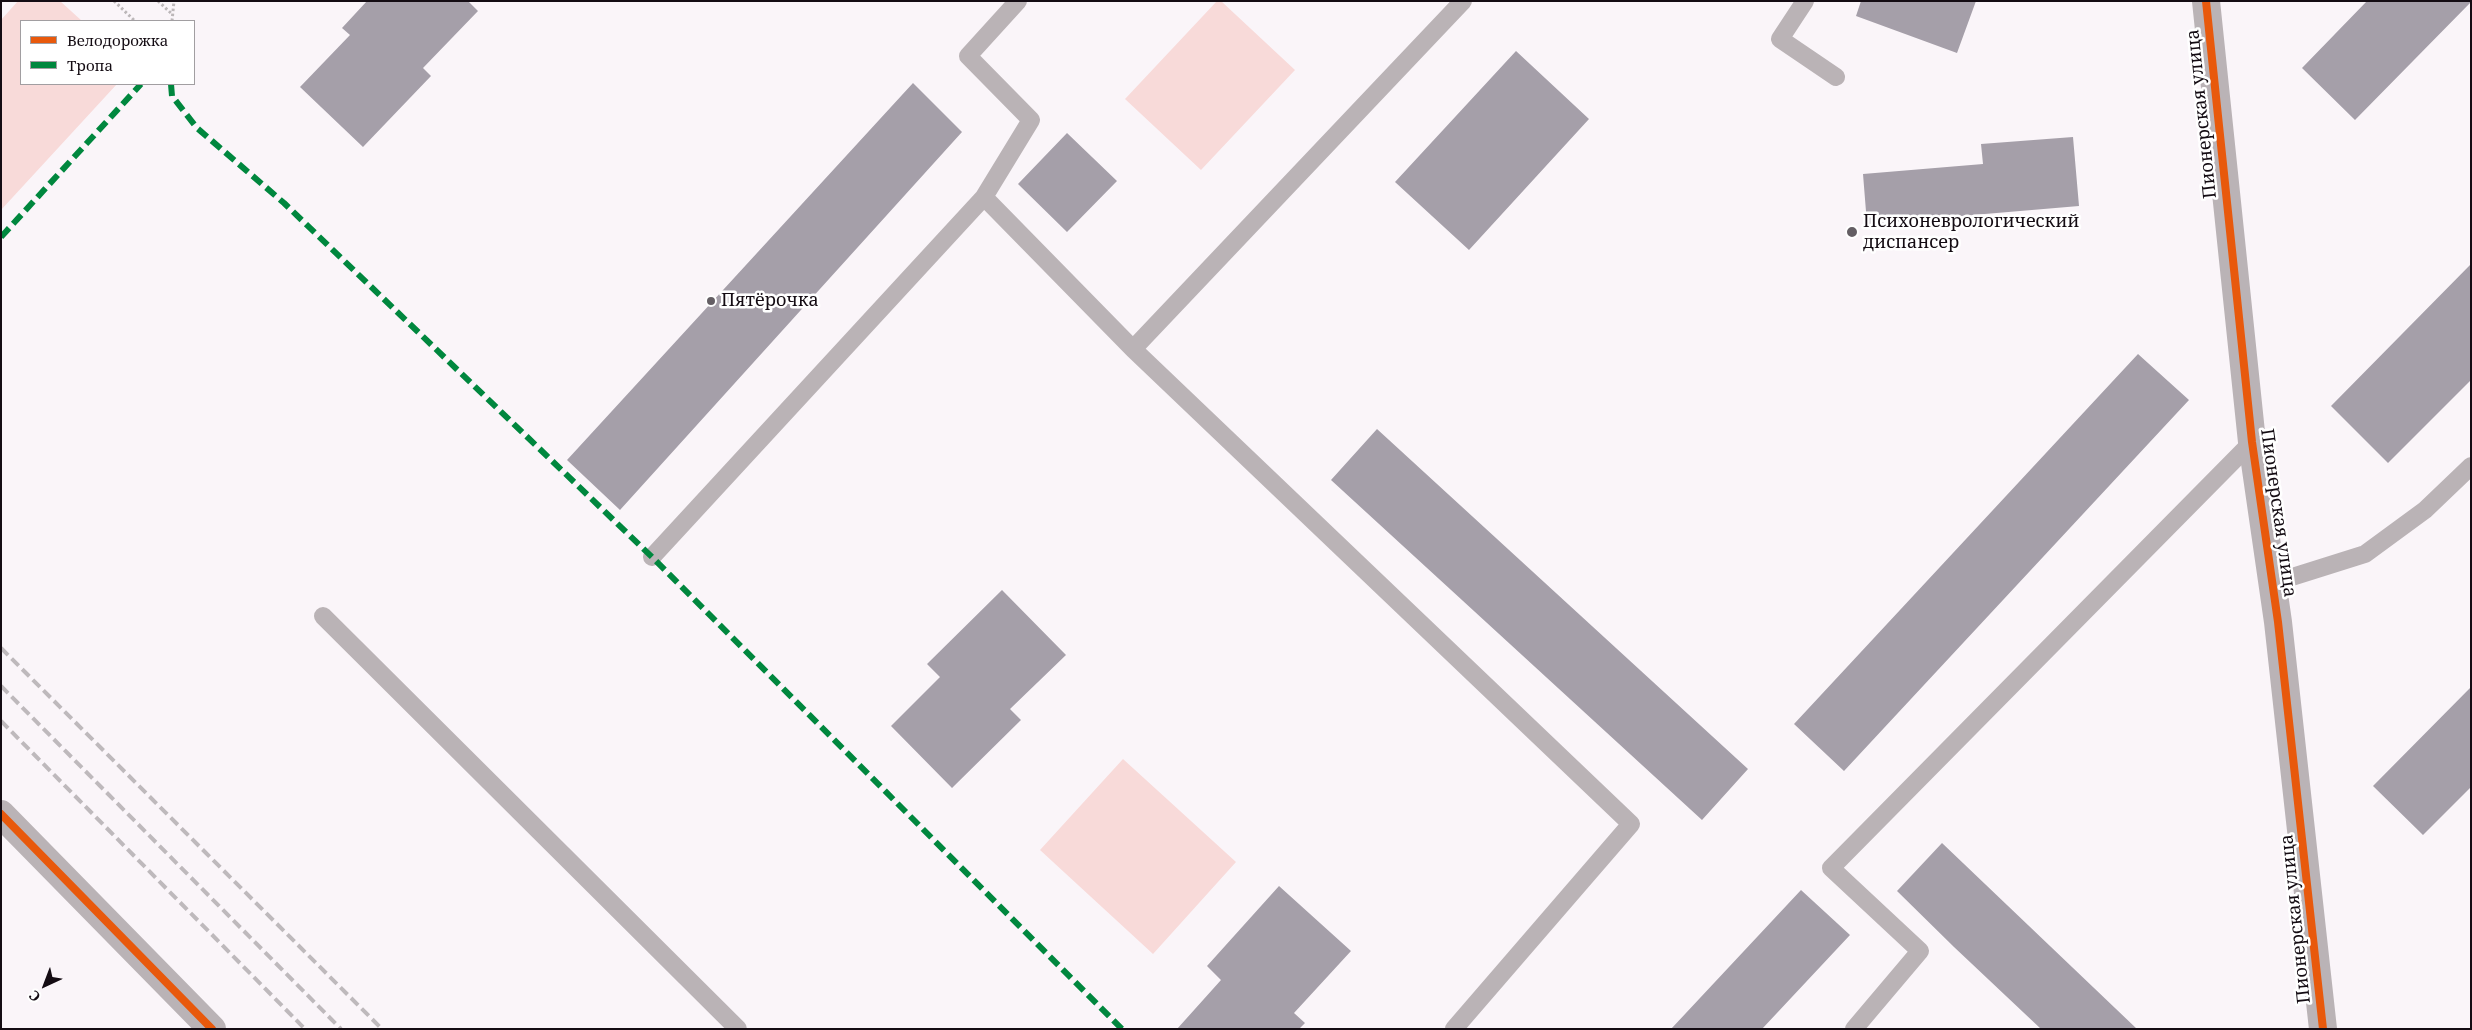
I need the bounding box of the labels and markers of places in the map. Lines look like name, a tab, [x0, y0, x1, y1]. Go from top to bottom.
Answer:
place label: Психоневрологический диспансер	[1863, 211, 2079, 253]
marker: Психоневрологический диспансер	[1845, 225, 1859, 239]
place label: Пятёрочка	[721, 290, 819, 312]
marker: Пятёрочка	[705, 295, 717, 307]

